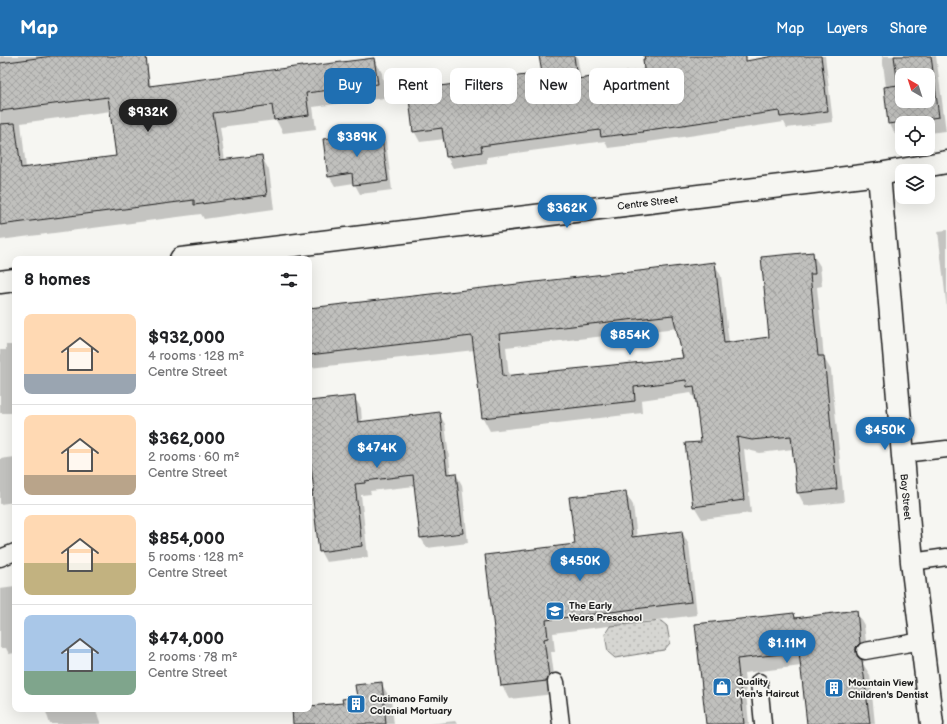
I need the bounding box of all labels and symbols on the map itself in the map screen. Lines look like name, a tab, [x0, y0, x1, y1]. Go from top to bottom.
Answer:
north arrow	[895, 68, 935, 108]
pin: $932K	[120, 99, 176, 133]
pin: $389K	[329, 124, 385, 158]
street label: Centre Street	[617, 194, 679, 213]
pin: $362K	[539, 195, 595, 229]
pin: $854K	[602, 322, 658, 356]
pin: $450K	[857, 417, 913, 451]
pin: $474K	[349, 435, 405, 469]
street label: Bay Street	[898, 473, 913, 521]
pin: $450K	[552, 548, 608, 582]
school or university icon: The Early Years Preschool	[544, 600, 566, 622]
place label: The Early Years Preschool	[569, 600, 642, 624]
pin: $1.11M	[754, 630, 820, 664]
shop icon: Quality Men's Haircut	[711, 676, 733, 698]
place label: Quality Men's Haircut	[736, 676, 800, 700]
building icon: Mountain View Children's Dentist	[823, 677, 845, 699]
place label: Mountain View Children's Dentist	[848, 677, 929, 701]
building icon: Cusimano Family Colonial Mortuary	[345, 693, 367, 715]
place label: Cusimano Family Colonial Mortuary	[370, 693, 452, 717]

